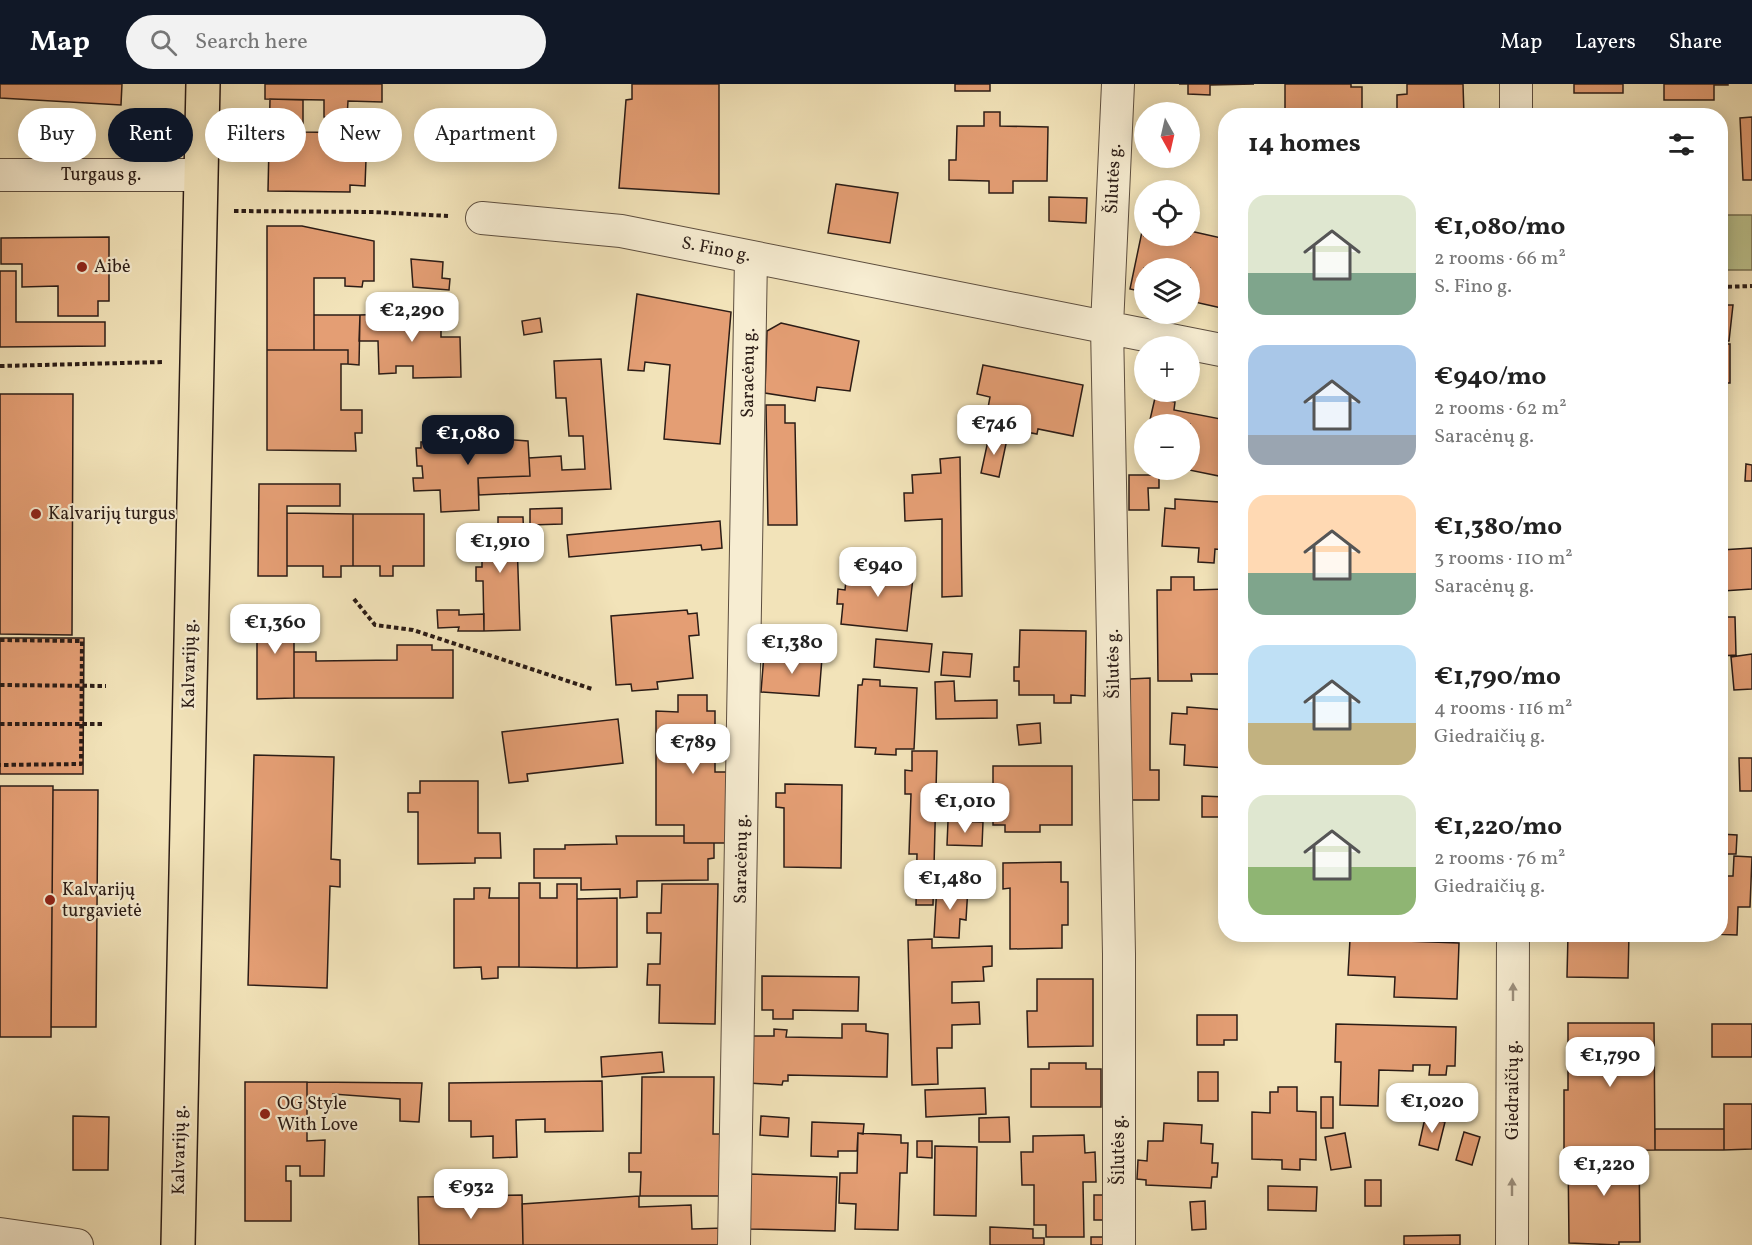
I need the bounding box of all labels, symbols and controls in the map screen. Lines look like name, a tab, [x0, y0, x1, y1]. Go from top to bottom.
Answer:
search box	[126, 15, 546, 69]
text: Map	[30, 23, 90, 62]
icon: search	[147, 26, 180, 59]
text: Search here	[195, 27, 308, 58]
text: Map	[1500, 28, 1542, 57]
text: Layers	[1575, 28, 1636, 57]
text: Share	[1669, 28, 1722, 57]
north arrow	[1134, 102, 1200, 168]
map controls	[1134, 102, 1200, 480]
chip: Buy	[18, 108, 96, 162]
chip: Rent	[108, 108, 193, 162]
chip: Filters	[205, 108, 306, 162]
chip: New	[318, 108, 402, 162]
chip: Apartment	[414, 108, 557, 162]
text: 14 homes	[1248, 126, 1361, 162]
icon: filters	[1665, 128, 1698, 161]
street label: Šilutės g.	[1100, 143, 1128, 215]
street label: Turgaus g.	[61, 163, 141, 188]
button: locate	[1134, 180, 1200, 246]
text: €1,080/mo	[1434, 209, 1565, 245]
icon: home	[1296, 219, 1368, 291]
street label: S. Fino g.	[679, 231, 753, 269]
text: 2 rooms · 66 m²	[1434, 245, 1566, 273]
place label: Aibė	[94, 255, 130, 280]
button: layers	[1134, 258, 1200, 324]
marker: Aibė	[75, 260, 89, 274]
text: S. Fino g.	[1434, 273, 1512, 301]
pin: €2,290	[363, 292, 461, 343]
text: €2,290	[380, 297, 444, 325]
street label: Saracėnų g.	[736, 328, 762, 418]
button: +	[1134, 336, 1200, 402]
text: €940/mo	[1434, 359, 1546, 395]
icon: home	[1296, 369, 1368, 441]
text: 2 rooms · 62 m²	[1434, 395, 1567, 423]
pin: €746	[958, 405, 1030, 456]
text: €746	[971, 410, 1017, 438]
button: −	[1134, 414, 1200, 480]
pin: €1,080	[419, 415, 517, 466]
text: €1,080	[436, 420, 500, 448]
text: Saracėnų g.	[1434, 423, 1534, 451]
place label: Kalvarijų turgus	[48, 502, 176, 527]
marker: Kalvarijų turgus	[29, 507, 43, 521]
text: €1,380/mo	[1434, 509, 1562, 545]
icon: home	[1296, 519, 1368, 591]
pin: €1,910	[451, 523, 549, 574]
text: €1,910	[470, 528, 530, 556]
text: 3 rooms · 110 m²	[1434, 545, 1573, 573]
pin: €940	[842, 547, 914, 598]
text: €940	[853, 552, 903, 580]
text: Saracėnų g.	[1434, 573, 1534, 601]
pin: €1,360	[226, 604, 324, 655]
text: €1,360	[244, 609, 306, 637]
street label: Kalvarijų g.	[177, 619, 203, 709]
pin: €1,380	[743, 624, 841, 675]
text: €1,380	[761, 629, 823, 657]
street label: Šilutės g.	[1101, 629, 1127, 699]
text: €1,790/mo	[1434, 659, 1561, 695]
icon: home	[1296, 669, 1368, 741]
text: 4 rooms · 116 m²	[1434, 695, 1573, 723]
text: Giedraičių g.	[1434, 723, 1545, 751]
pin: €789	[657, 724, 729, 775]
text: €789	[670, 729, 716, 757]
pin: €1,010	[916, 783, 1014, 834]
text: €1,010	[934, 788, 996, 816]
text: €1,220/mo	[1434, 809, 1562, 845]
street label: Saracėnų g.	[729, 814, 755, 904]
icon: home	[1296, 819, 1368, 891]
text: 2 rooms · 76 m²	[1434, 845, 1566, 873]
pin: €1,480	[901, 860, 999, 911]
text: €1,480	[918, 865, 982, 893]
text: Giedraičių g.	[1434, 873, 1545, 901]
place label: Kalvarijų turgavietė	[62, 878, 142, 924]
marker: Kalvarijų turgavietė	[43, 893, 57, 907]
one-way arrow	[1508, 982, 1518, 1001]
pin: €1,790	[1561, 1037, 1659, 1088]
street label: Giedraičių g.	[1501, 1040, 1526, 1140]
text: €1,790	[1580, 1042, 1640, 1070]
pin: €1,020	[1383, 1083, 1481, 1134]
text: €1,020	[1400, 1088, 1464, 1116]
place label: OG Style With Love	[277, 1092, 358, 1138]
street label: Kalvarijų g.	[167, 1105, 193, 1195]
marker: OG Style With Love	[258, 1107, 272, 1121]
street label: Šilutės g.	[1107, 1115, 1132, 1185]
pin: €1,220	[1555, 1146, 1653, 1197]
text: €1,220	[1573, 1151, 1635, 1179]
pin: €932	[435, 1169, 507, 1220]
text: €932	[448, 1174, 494, 1202]
one-way arrow	[1508, 1177, 1517, 1196]

